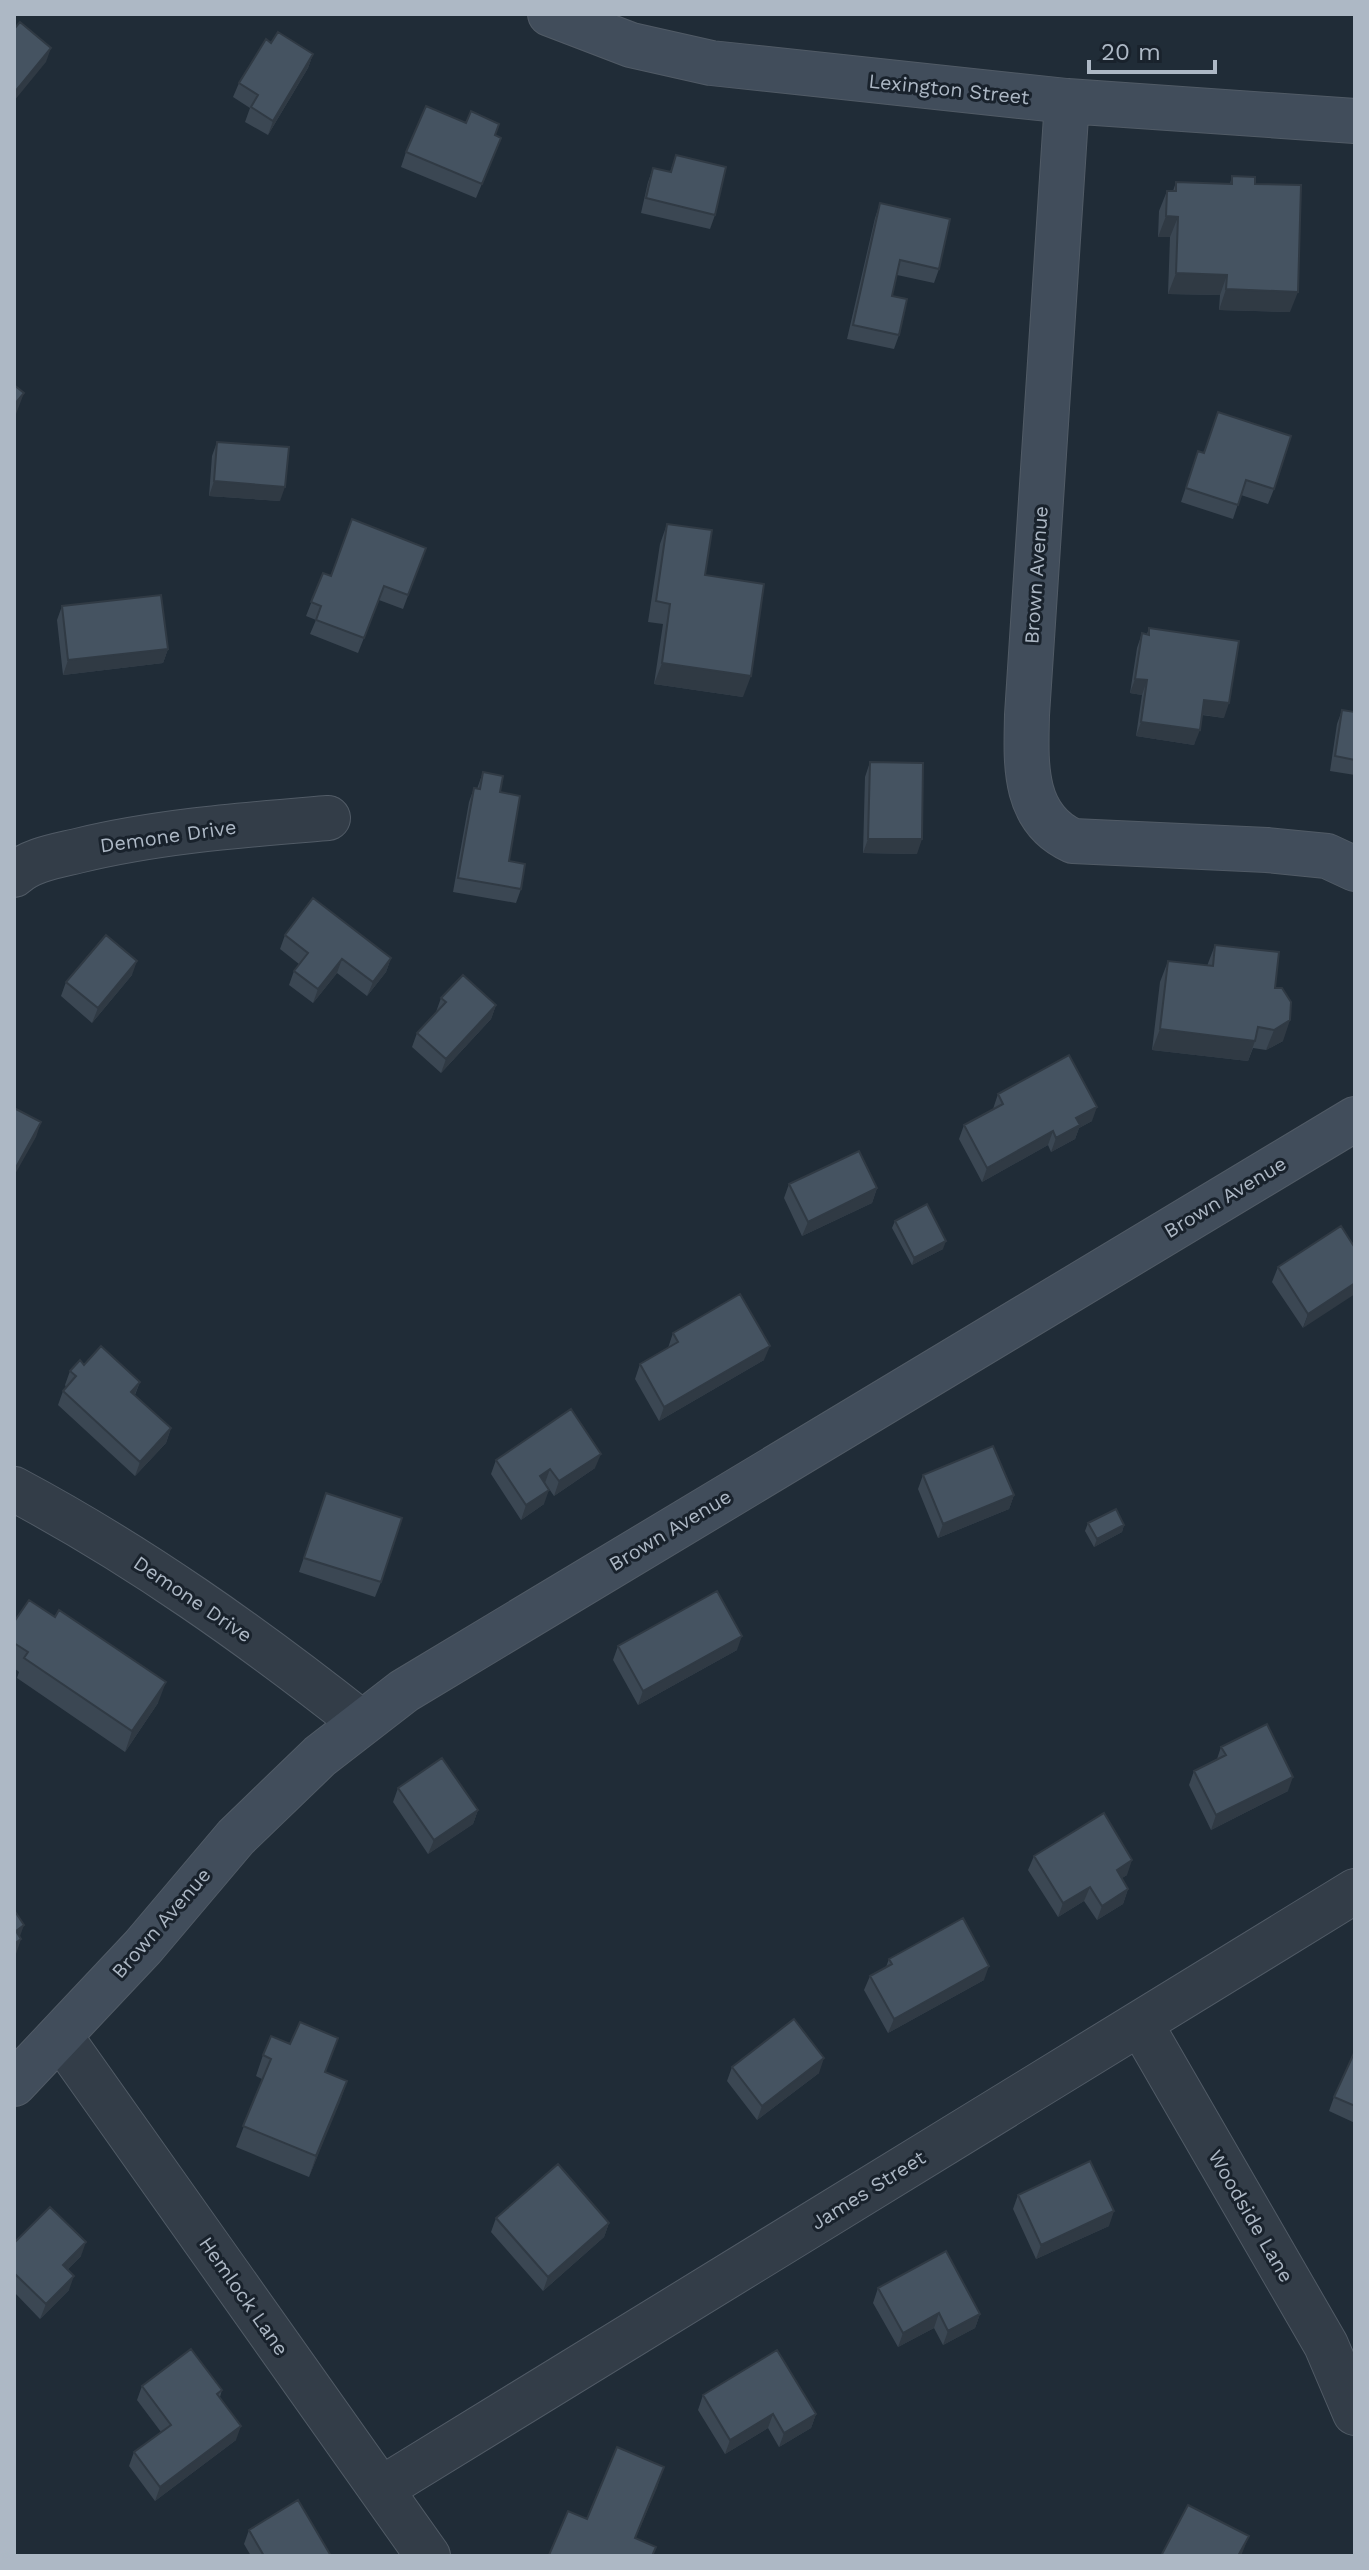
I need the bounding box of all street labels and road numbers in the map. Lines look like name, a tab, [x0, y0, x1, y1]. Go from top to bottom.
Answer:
street label: Lexington Street	[867, 69, 1031, 109]
street label: Brown Avenue	[1019, 505, 1053, 645]
street label: Demone Drive	[98, 815, 238, 857]
street label: Brown Avenue	[1159, 1151, 1291, 1243]
street label: Brown Avenue	[604, 1484, 736, 1576]
street label: Demone Drive	[129, 1551, 257, 1647]
street label: Brown Avenue	[107, 1863, 215, 1983]
street label: James Street	[806, 2145, 930, 2235]
street label: Woodside Lane	[1203, 2145, 1299, 2287]
street label: Hemlock Lane	[194, 2232, 294, 2360]

